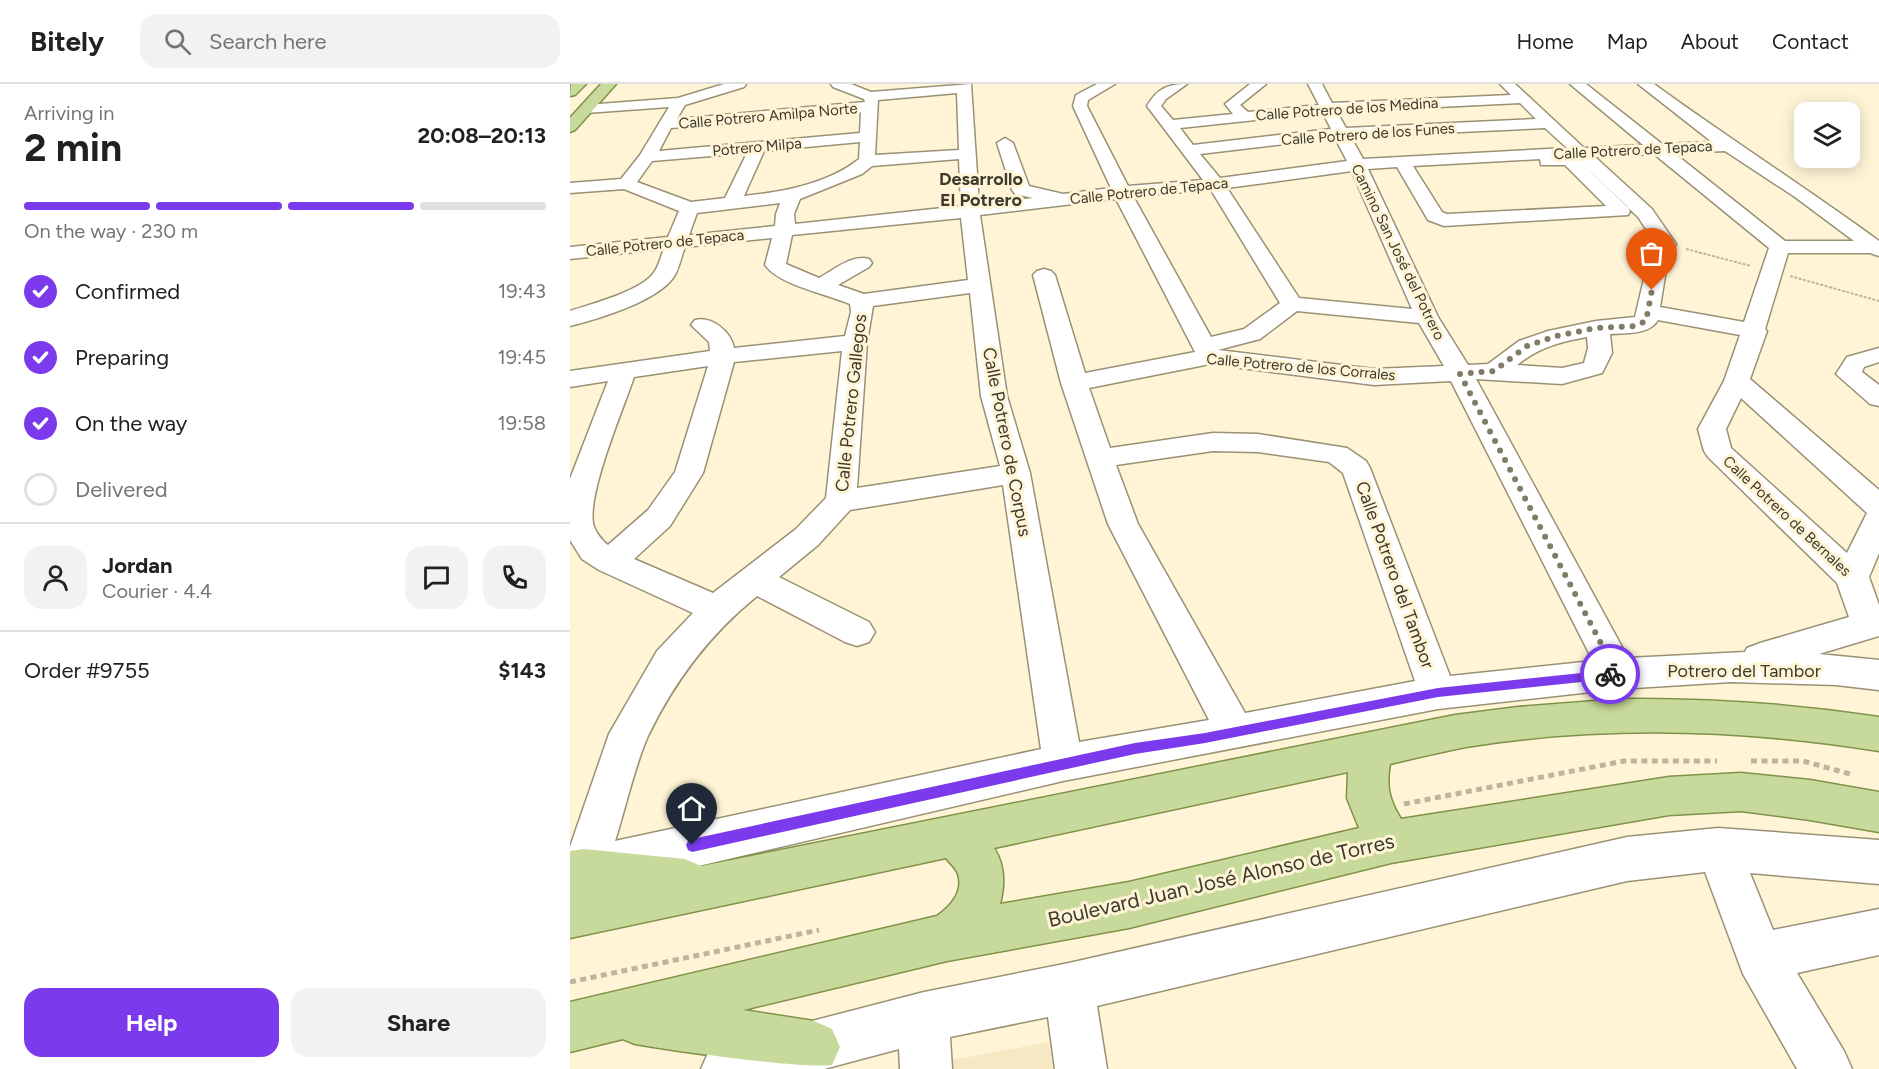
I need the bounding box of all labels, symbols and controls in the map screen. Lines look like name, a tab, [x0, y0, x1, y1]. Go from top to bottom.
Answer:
search box	[140, 14, 560, 68]
text: Bitely	[30, 24, 104, 58]
icon: search	[161, 25, 194, 58]
text: Search here	[209, 28, 327, 55]
text: Home	[1517, 29, 1574, 54]
text: Map	[1607, 29, 1648, 54]
text: About	[1681, 29, 1739, 54]
text: Contact	[1772, 29, 1849, 54]
street label: Calle Potrero de los Medina	[1255, 94, 1439, 124]
street label: Calle Potrero Amilpa Norte	[678, 99, 858, 133]
text: Arriving in	[24, 101, 114, 125]
map controls	[1794, 102, 1860, 168]
button: layers	[1794, 102, 1860, 168]
street label: Calle Potrero de los Funes	[1281, 119, 1455, 149]
text: 20:08–20:13	[417, 122, 546, 149]
text: 2 min	[24, 124, 122, 171]
street label: Potrero Milpa	[712, 134, 802, 160]
street label: Calle Potrero de Tepaca	[1553, 137, 1713, 163]
street label: Camino San José del Potrero	[1347, 161, 1449, 343]
district label: Desarrollo El Potrero	[939, 168, 1023, 211]
street label: Calle Potrero de Tepaca	[1069, 174, 1229, 208]
text: On the way · 230 m	[24, 219, 198, 243]
street label: Calle Potrero de Tepaca	[585, 226, 745, 260]
pin	[1626, 228, 1677, 290]
icon: bag	[1635, 237, 1668, 270]
icon: check	[24, 275, 57, 308]
text: Confirmed	[75, 278, 180, 305]
text: 19:43	[498, 279, 546, 303]
street label: Calle Potrero Gallegos	[831, 313, 871, 493]
icon: check	[24, 341, 57, 374]
text: Preparing	[75, 344, 169, 371]
text: 19:45	[497, 345, 546, 369]
street label: Calle Potrero de Corpus	[978, 346, 1036, 538]
street label: Calle Potrero de los Corrales	[1206, 350, 1396, 384]
icon: check	[24, 407, 57, 440]
text: On the way	[75, 410, 187, 437]
text: 19:58	[498, 411, 546, 435]
street label: Calle Potrero de Bernales	[1719, 452, 1855, 580]
text: Delivered	[75, 476, 168, 503]
street label: Calle Potrero del Tambor	[1351, 478, 1439, 672]
button: person	[24, 546, 87, 609]
button: chat	[405, 546, 468, 609]
button: phone	[483, 546, 546, 609]
text: Jordan	[102, 552, 173, 579]
text: Courier · 4.4	[102, 579, 212, 603]
courier	[1580, 644, 1640, 704]
text: Order #9755	[24, 657, 150, 684]
text: $143	[498, 657, 546, 684]
icon: bike	[1594, 658, 1627, 691]
street label: Potrero del Tambor	[1667, 660, 1821, 682]
pin	[666, 783, 717, 845]
icon: home	[675, 792, 708, 825]
street label: Boulevard Juan José Alonso de Torres	[1045, 828, 1397, 932]
button: Help	[24, 988, 279, 1057]
button: Share	[291, 988, 546, 1057]

